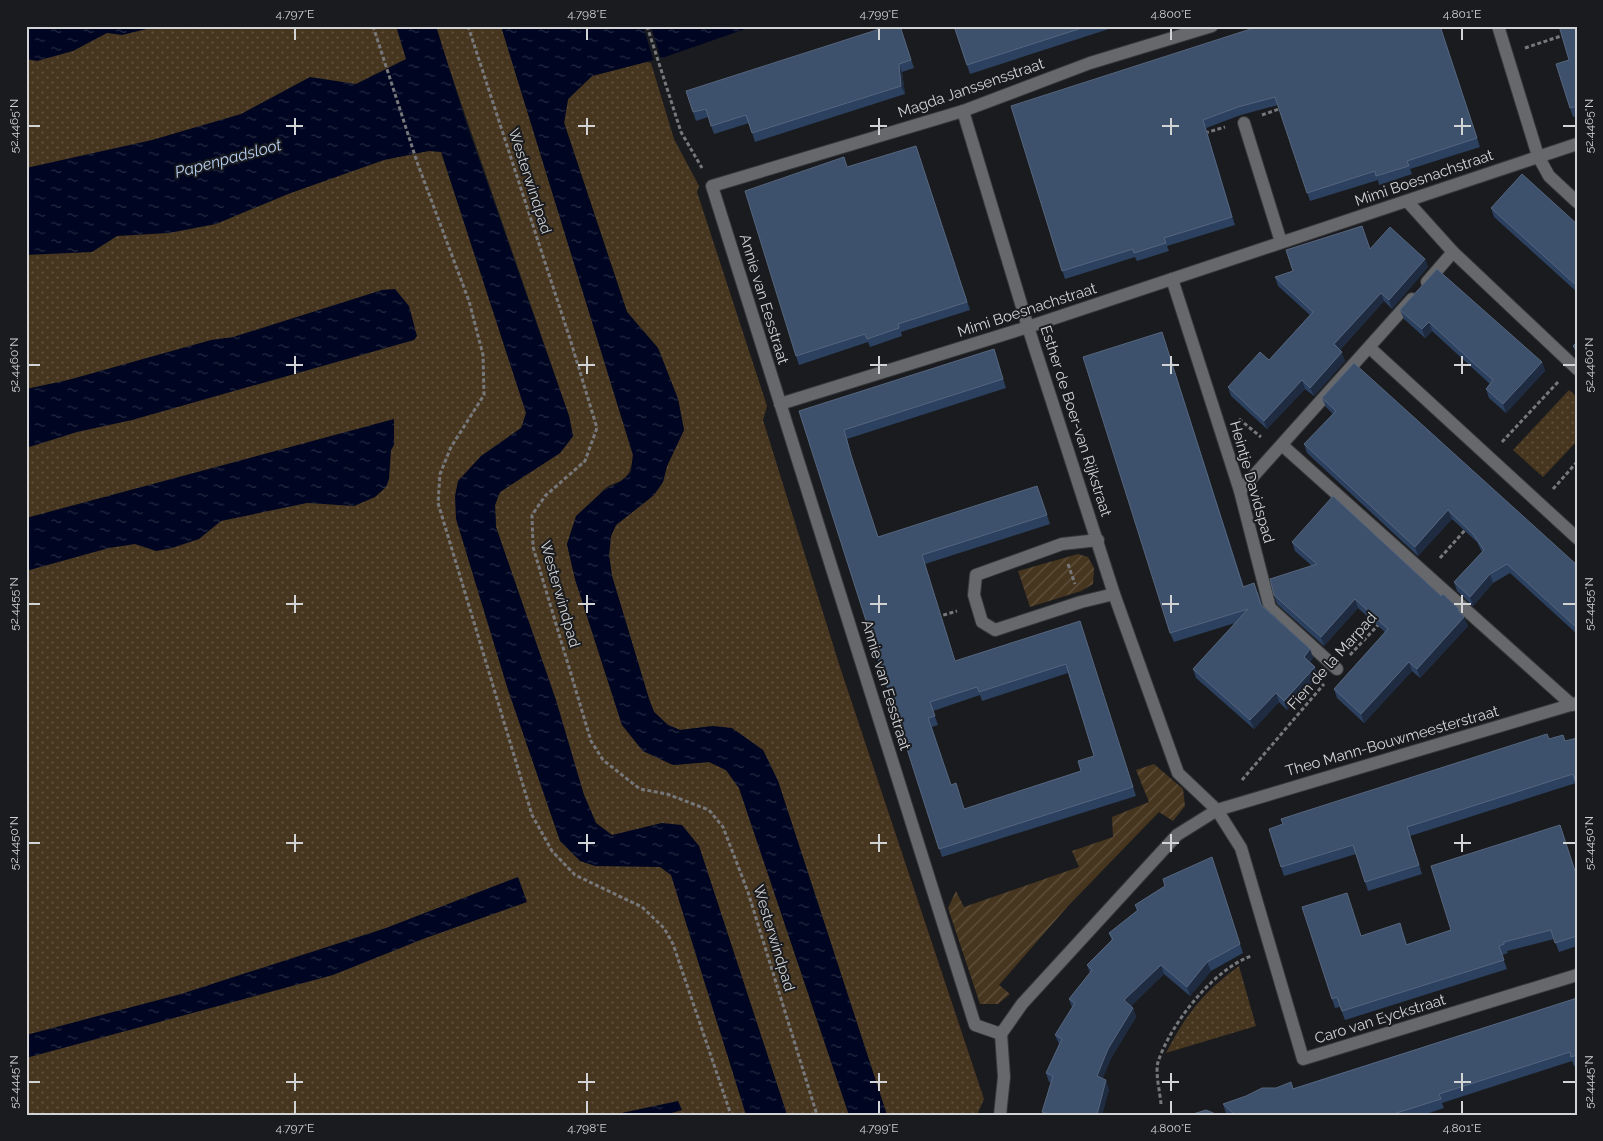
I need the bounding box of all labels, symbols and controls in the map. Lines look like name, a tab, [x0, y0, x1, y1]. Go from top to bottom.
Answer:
text: 4.797°E	[276, 7, 314, 21]
text: 4.798°E	[567, 7, 607, 21]
text: 4.799°E	[859, 7, 899, 21]
text: 4.800°E	[1151, 7, 1191, 21]
text: 4.801°E	[1443, 7, 1481, 21]
street label: Magda Janssensstraat	[895, 54, 1047, 122]
text: 52.4465°N	[7, 99, 21, 153]
text: 52.4465°N	[1582, 99, 1596, 153]
street label: Westerwindpad	[504, 126, 556, 236]
water label: Papenpadsloot	[173, 135, 284, 182]
street label: Mimi Boesnachstraat	[1353, 146, 1495, 210]
street label: Annie van Eesstraat	[736, 232, 792, 366]
street label: Mimi Boesnachstraat	[955, 279, 1099, 341]
street label: Esther de Boer-van Rijkstraat	[1037, 323, 1115, 519]
text: 52.4460°N	[7, 338, 21, 392]
text: 52.4460°N	[1582, 338, 1596, 392]
street label: Heintje Davidspad	[1226, 419, 1278, 545]
street label: Westerwindpad	[536, 539, 584, 649]
text: 52.4455°N	[7, 577, 21, 631]
text: 52.4455°N	[1582, 577, 1596, 631]
street label: Fien de la Marpad	[1284, 609, 1380, 713]
street label: Annie van Eesstraat	[858, 618, 914, 752]
street label: Theo Mann-Bouwmeesterstraat	[1283, 702, 1501, 780]
text: 52.4450°N	[7, 816, 21, 870]
text: 52.4450°N	[1582, 816, 1596, 870]
street label: Westerwindpad	[749, 883, 799, 993]
street label: Caro van Eyckstraat	[1312, 991, 1448, 1047]
text: 52.4445°N	[7, 1055, 21, 1109]
text: 52.4445°N	[1582, 1055, 1596, 1109]
text: 4.797°E	[276, 1121, 314, 1135]
text: 4.798°E	[567, 1121, 607, 1135]
text: 4.799°E	[859, 1121, 899, 1135]
text: 4.800°E	[1151, 1121, 1191, 1135]
text: 4.801°E	[1443, 1121, 1481, 1135]

